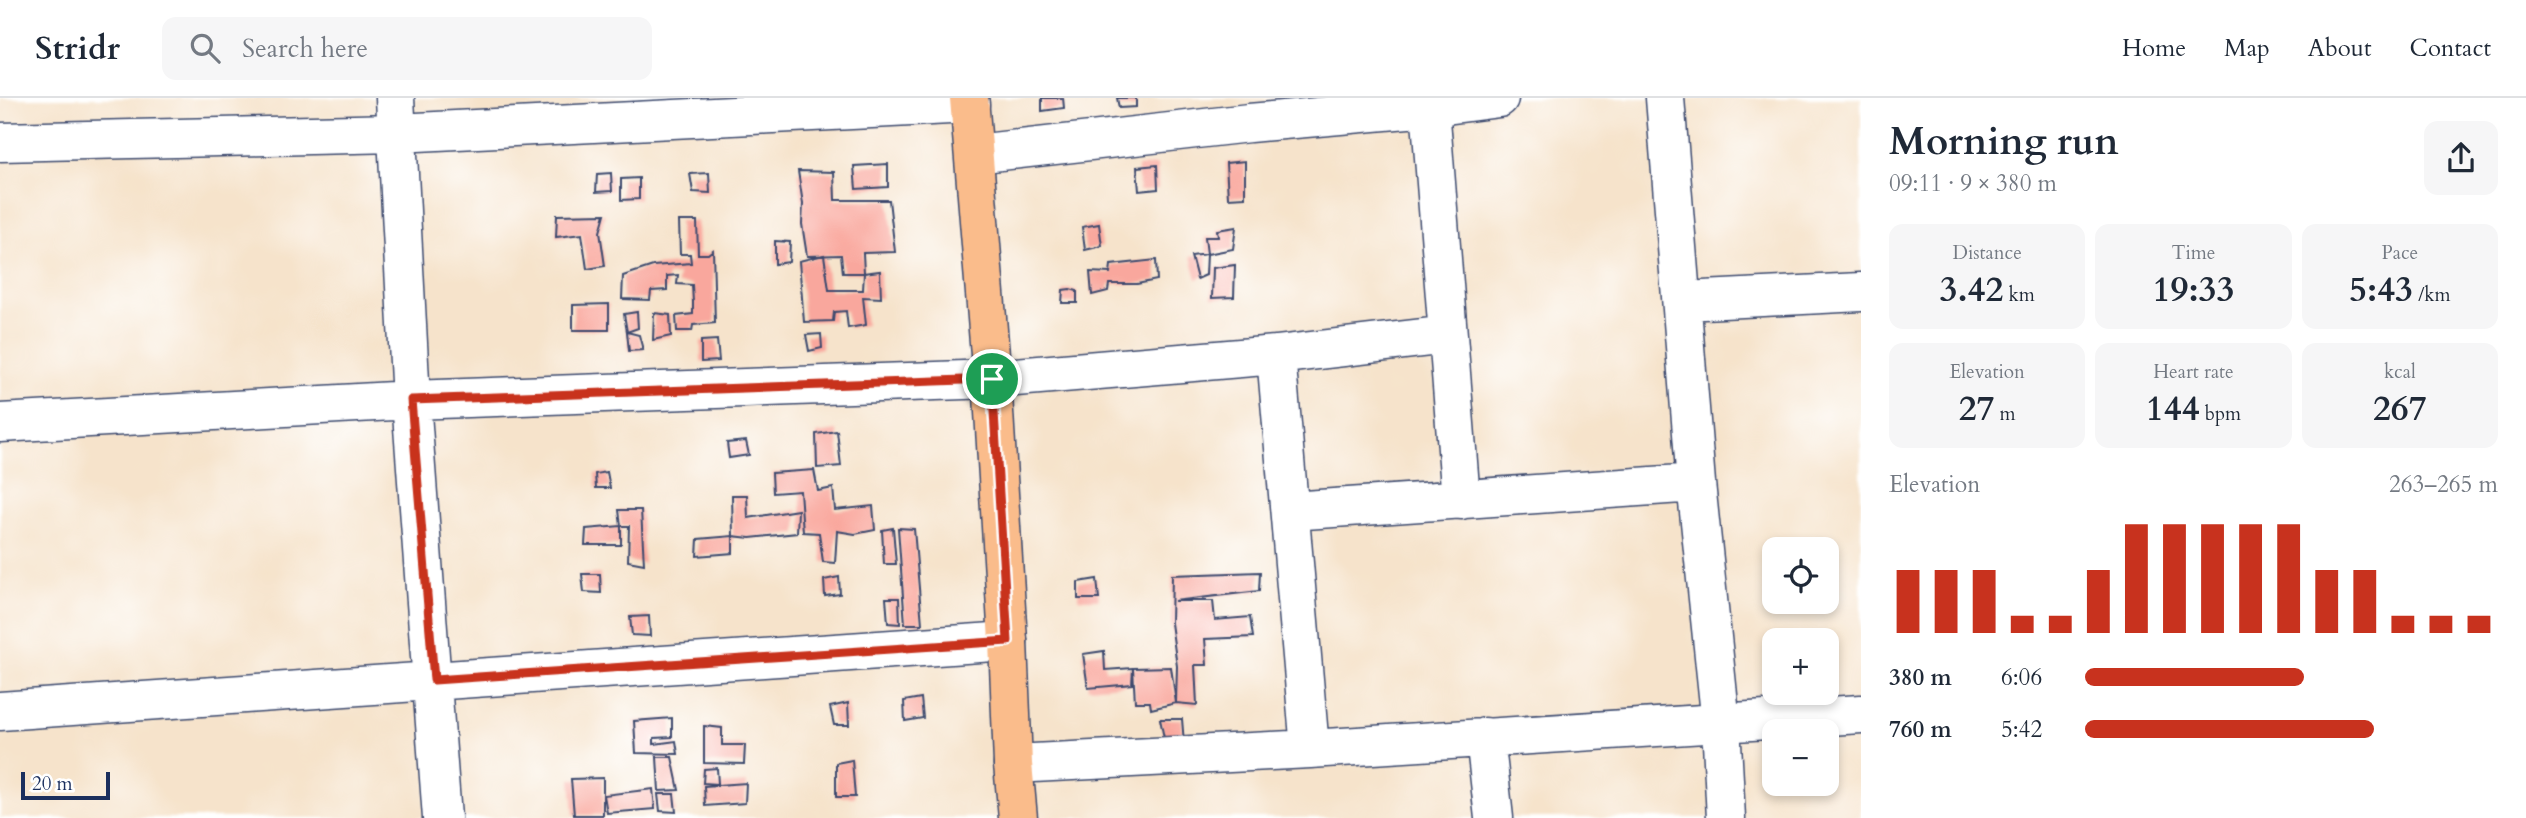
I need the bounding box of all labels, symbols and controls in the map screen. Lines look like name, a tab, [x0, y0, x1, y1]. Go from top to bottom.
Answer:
search box	[162, 17, 652, 80]
text: Stridr	[35, 26, 120, 71]
icon: search	[186, 29, 224, 67]
text: Search here	[242, 31, 368, 66]
text: Home	[2122, 32, 2186, 65]
text: Map	[2224, 32, 2270, 65]
text: About	[2308, 32, 2372, 65]
text: Contact	[2410, 32, 2491, 65]
text: Morning run	[1889, 116, 2119, 168]
button: share	[2424, 121, 2498, 195]
text: 09:11 · 9 × 380 m	[1889, 168, 2057, 199]
text: Distance	[1952, 240, 2022, 266]
text: Time	[2172, 240, 2215, 266]
text: Pace	[2381, 240, 2418, 266]
text: 3.42	[1940, 266, 2003, 314]
text: 19:33	[2153, 266, 2234, 314]
text: 5:43	[2349, 266, 2413, 314]
text: km	[2003, 282, 2035, 308]
text: /km	[2413, 282, 2451, 308]
pin	[962, 349, 1022, 409]
text: Elevation	[1949, 359, 2025, 385]
text: Heart rate	[2153, 359, 2234, 385]
text: kcal	[2384, 359, 2416, 385]
icon: arrive	[973, 360, 1011, 398]
text: 27	[1959, 385, 1995, 433]
text: 144	[2146, 385, 2200, 433]
text: 267	[2373, 385, 2427, 433]
text: m	[1995, 401, 2016, 427]
text: bpm	[2200, 401, 2241, 427]
text: Elevation	[1889, 469, 1980, 500]
text: 263–265 m	[2389, 469, 2498, 500]
map controls	[1762, 537, 1839, 796]
button: locate	[1762, 537, 1839, 614]
button: +	[1762, 628, 1839, 705]
text: 380 m	[1889, 662, 1952, 693]
text: 6:06	[2001, 662, 2042, 693]
text: 760 m	[1889, 714, 1952, 745]
text: 5:42	[2001, 714, 2042, 745]
button: −	[1762, 719, 1839, 796]
scale bar	[21, 769, 110, 801]
text: 20 m	[32, 771, 73, 797]

